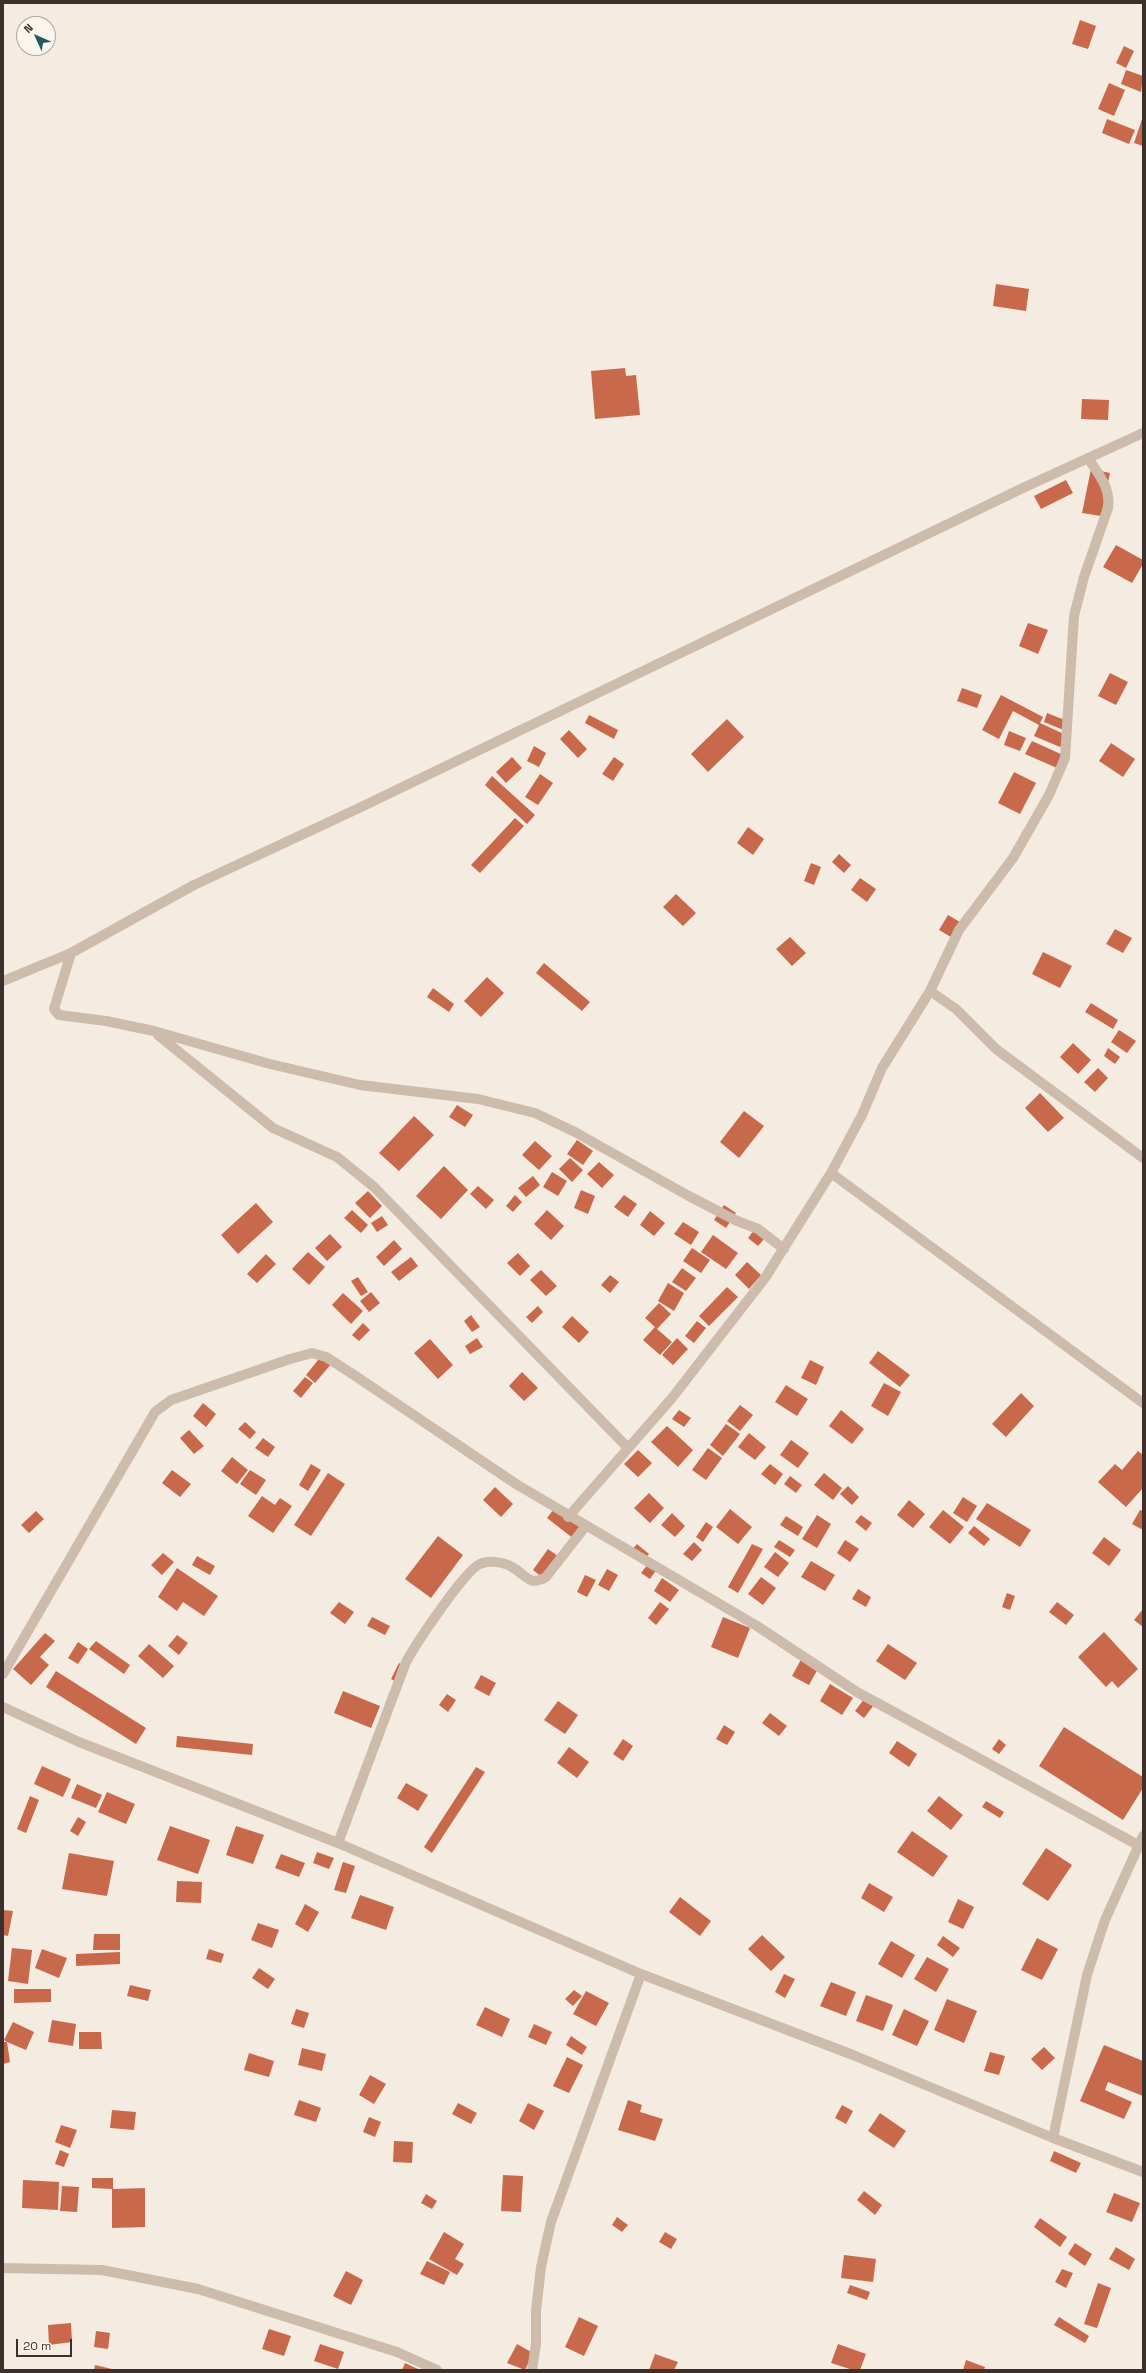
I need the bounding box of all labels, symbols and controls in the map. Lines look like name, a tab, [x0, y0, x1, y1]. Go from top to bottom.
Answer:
north arrow	[16, 16, 56, 56]
text: N	[21, 21, 36, 36]
scale bar	[18, 2331, 74, 2357]
text: 20 m	[23, 2338, 51, 2354]

